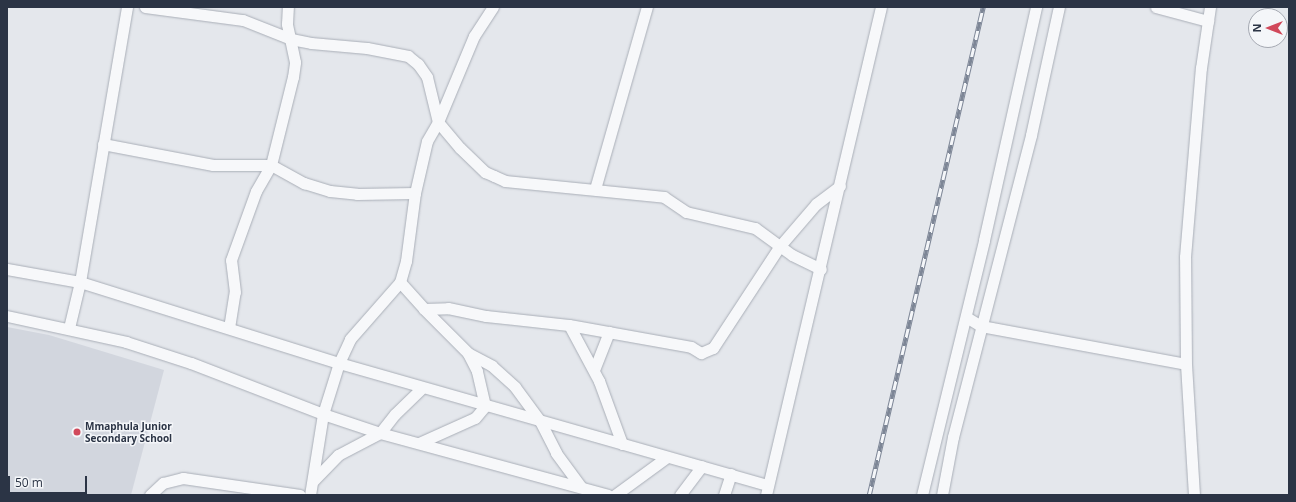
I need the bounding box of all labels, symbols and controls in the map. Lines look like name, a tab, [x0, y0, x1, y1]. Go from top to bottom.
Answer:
north arrow	[1248, 8, 1288, 48]
text: N	[1249, 24, 1264, 32]
place label: Mmaphula Junior Secondary School	[85, 420, 172, 444]
marker: Mmaphula Junior Secondary School	[72, 427, 82, 437]
scale bar	[10, 468, 89, 494]
text: 50 m	[15, 474, 43, 491]

